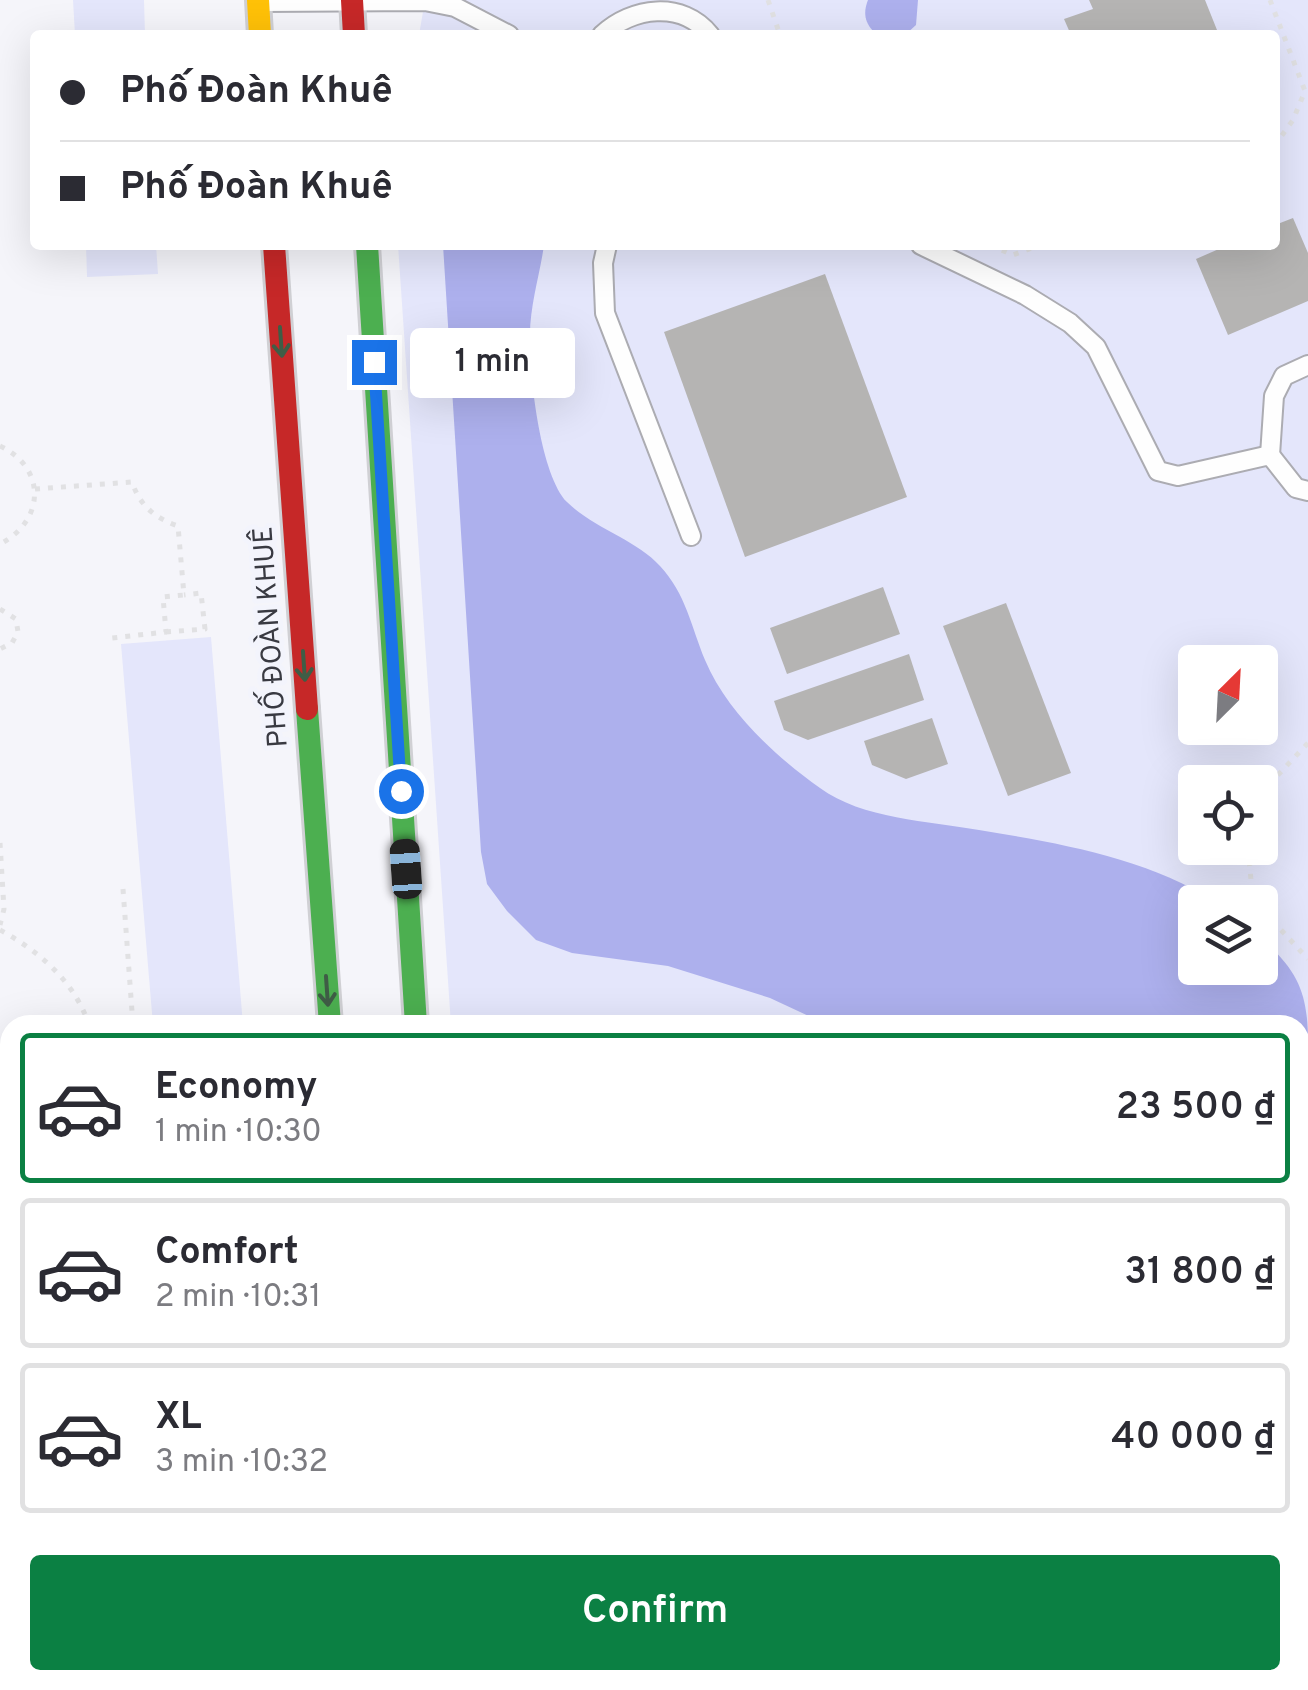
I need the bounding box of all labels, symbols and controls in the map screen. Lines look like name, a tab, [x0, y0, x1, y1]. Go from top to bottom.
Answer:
text: Phố Đoàn Khuê	[120, 68, 393, 117]
text: Phố Đoàn Khuê	[120, 164, 393, 213]
one-way arrow	[271, 326, 290, 358]
callout: 1 min	[409, 327, 574, 397]
route end	[352, 340, 397, 385]
text: 1 min	[455, 343, 530, 383]
street label: PHỐ ĐOÀN KHUÊ	[240, 525, 298, 749]
north arrow	[1178, 645, 1278, 745]
map controls	[1178, 645, 1278, 985]
one-way arrow	[295, 650, 314, 682]
button: locate	[1178, 765, 1278, 865]
route start	[379, 769, 424, 814]
car	[389, 838, 423, 900]
button: layers	[1178, 885, 1278, 985]
one-way arrow	[318, 974, 337, 1006]
icon: car	[35, 1063, 125, 1153]
text: Economy	[155, 1064, 317, 1113]
text: 23 500 ₫	[1116, 1084, 1275, 1133]
text: 1 min · 10:30	[155, 1113, 322, 1153]
icon: car	[35, 1228, 125, 1318]
text: Comfort	[155, 1229, 299, 1278]
text: 31 800 ₫	[1124, 1249, 1275, 1298]
text: 2 min · 10:31	[155, 1278, 321, 1318]
icon: car	[35, 1393, 125, 1483]
text: XL	[155, 1394, 202, 1443]
text: 40 000 ₫	[1111, 1414, 1275, 1463]
text: 3 min · 10:32	[155, 1443, 328, 1483]
button: Confirm	[30, 1555, 1280, 1670]

